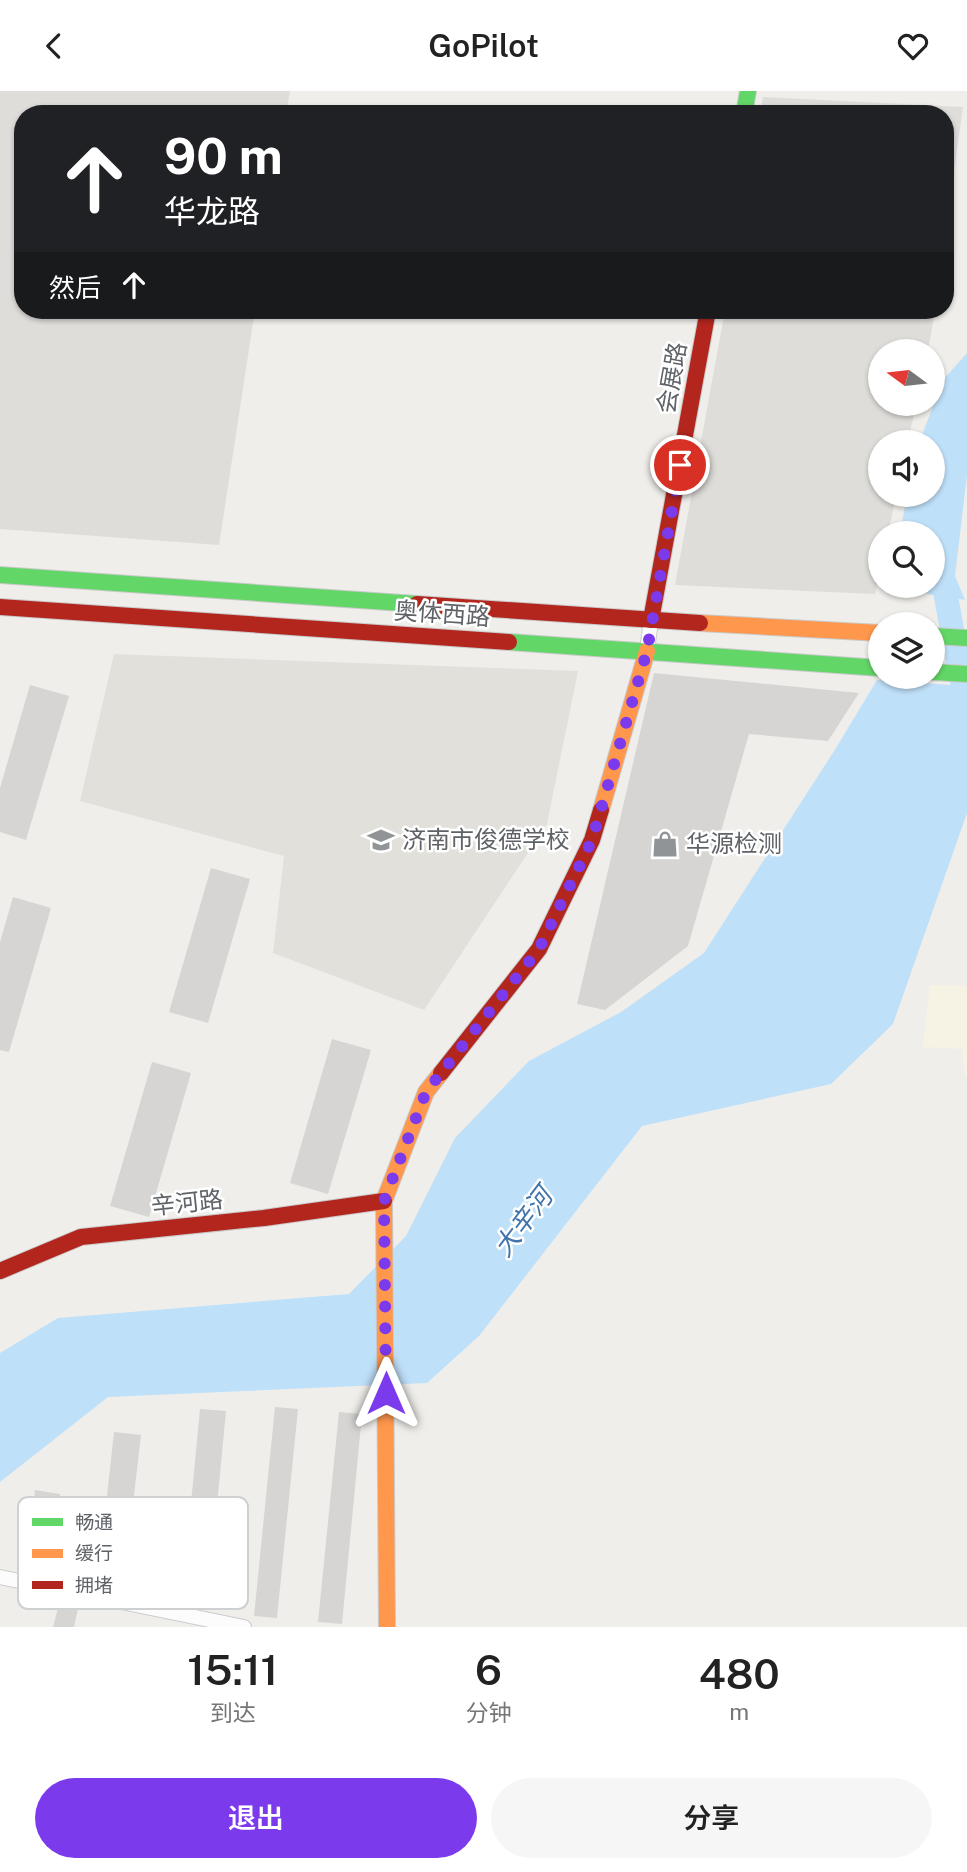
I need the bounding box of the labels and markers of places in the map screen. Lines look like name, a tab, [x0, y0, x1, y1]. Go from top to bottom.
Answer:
pin	[650, 435, 710, 495]
school or university icon: 济南市俊德学校	[366, 825, 396, 855]
place label: 济南市俊德学校	[402, 825, 570, 853]
shop icon: 华源检测	[650, 829, 680, 859]
place label: 华源检测	[686, 829, 782, 857]

